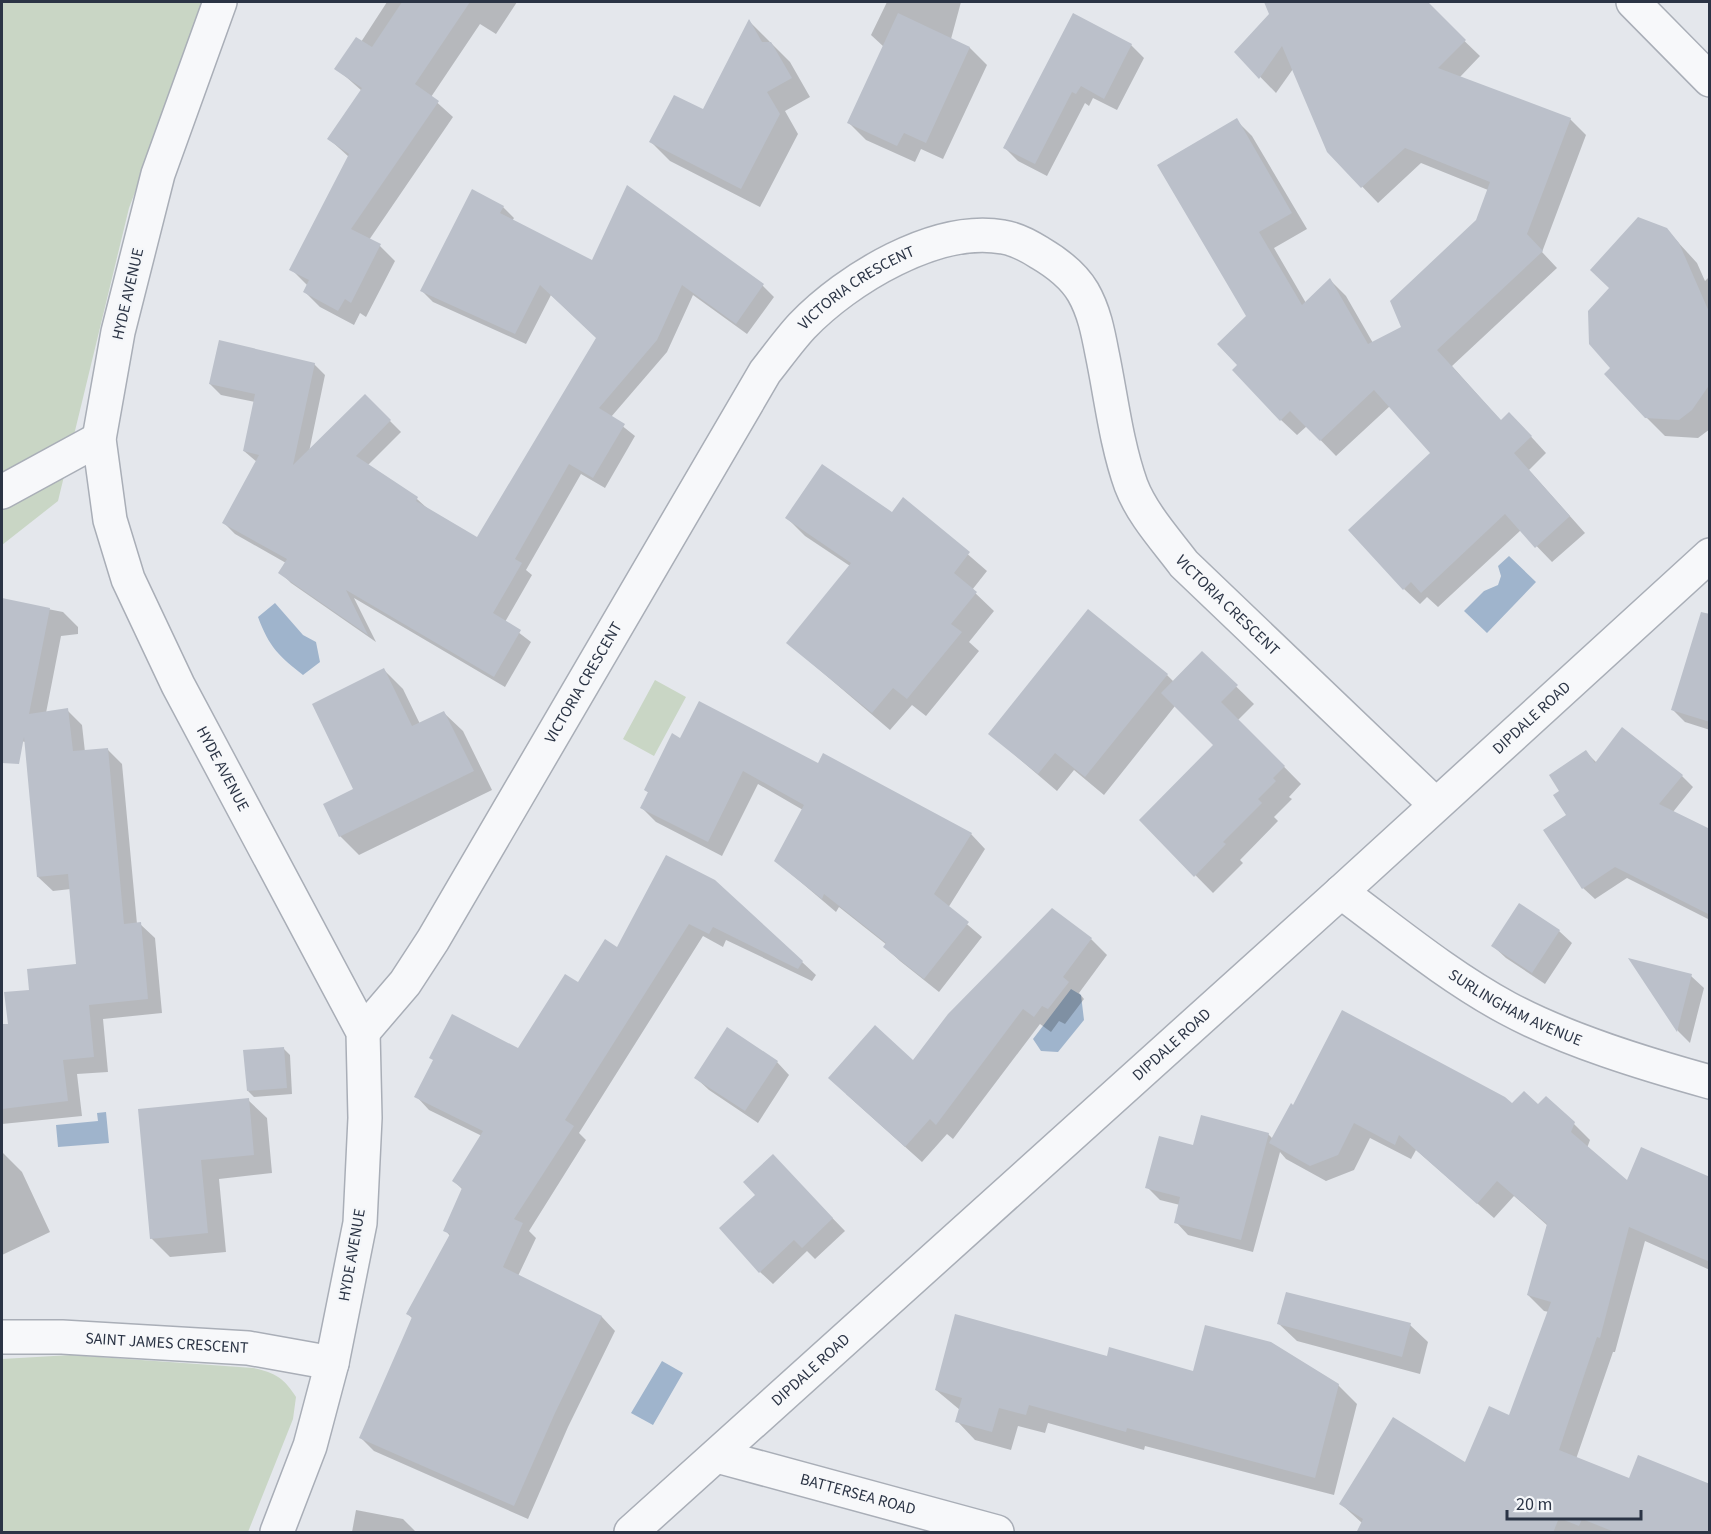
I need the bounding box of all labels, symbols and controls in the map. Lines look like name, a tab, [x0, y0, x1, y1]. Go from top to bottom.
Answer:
street label: VICTORIA CRESCENT	[793, 240, 918, 335]
street label: HYDE AVENUE	[107, 246, 149, 342]
street label: VICTORIA CRESCENT	[1170, 551, 1285, 661]
street label: VICTORIA CRESCENT	[539, 617, 628, 747]
street label: DIPDALE ROAD	[1488, 676, 1576, 759]
street label: HYDE AVENUE	[191, 722, 254, 815]
street label: SURLINGHAM AVENUE	[1444, 964, 1585, 1052]
street label: DIPDALE ROAD	[1128, 1003, 1216, 1086]
street label: HYDE AVENUE	[333, 1207, 371, 1303]
street label: SAINT JAMES CRESCENT	[85, 1327, 250, 1359]
street label: DIPDALE ROAD	[767, 1329, 855, 1411]
street label: BATTERSEA ROAD	[798, 1468, 918, 1520]
scale bar	[1507, 1483, 1640, 1521]
text: 20 m	[1516, 1492, 1552, 1517]

